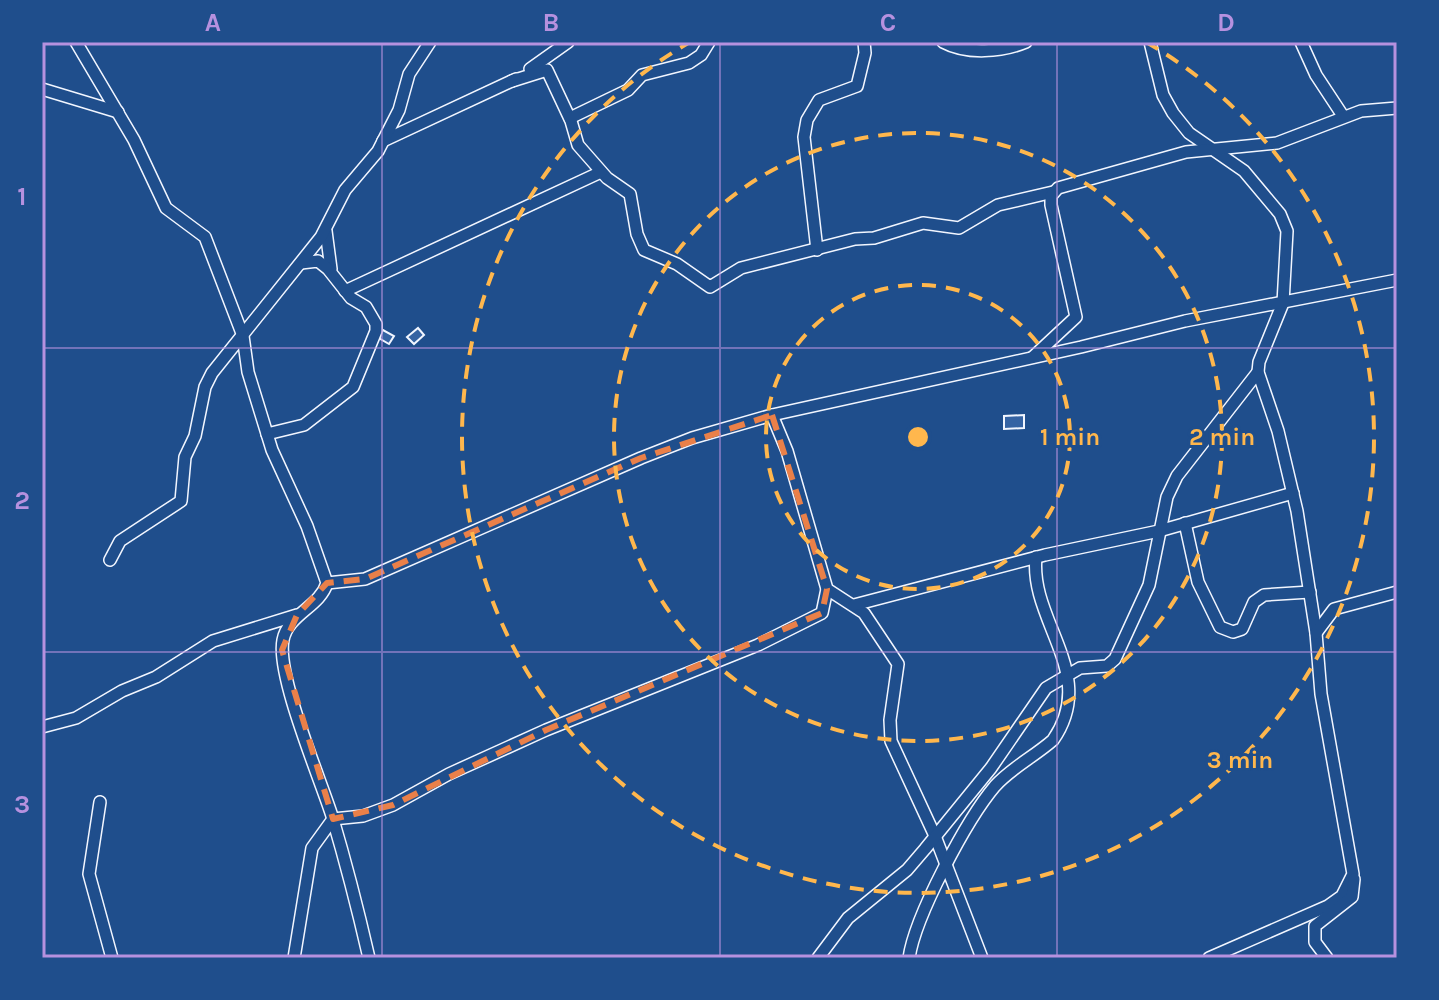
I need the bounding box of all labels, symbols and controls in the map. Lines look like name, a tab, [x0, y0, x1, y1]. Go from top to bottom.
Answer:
text: A	[205, 7, 221, 38]
text: B	[543, 7, 559, 38]
text: C	[880, 7, 896, 38]
text: D	[1217, 7, 1235, 38]
text: 1	[17, 181, 27, 212]
centre of rings	[904, 423, 932, 451]
text: 1 min	[1040, 423, 1100, 451]
text: 2 min	[1189, 423, 1255, 451]
text: 2	[14, 485, 30, 516]
text: 3 min	[1207, 746, 1273, 774]
text: 3	[14, 789, 30, 820]

